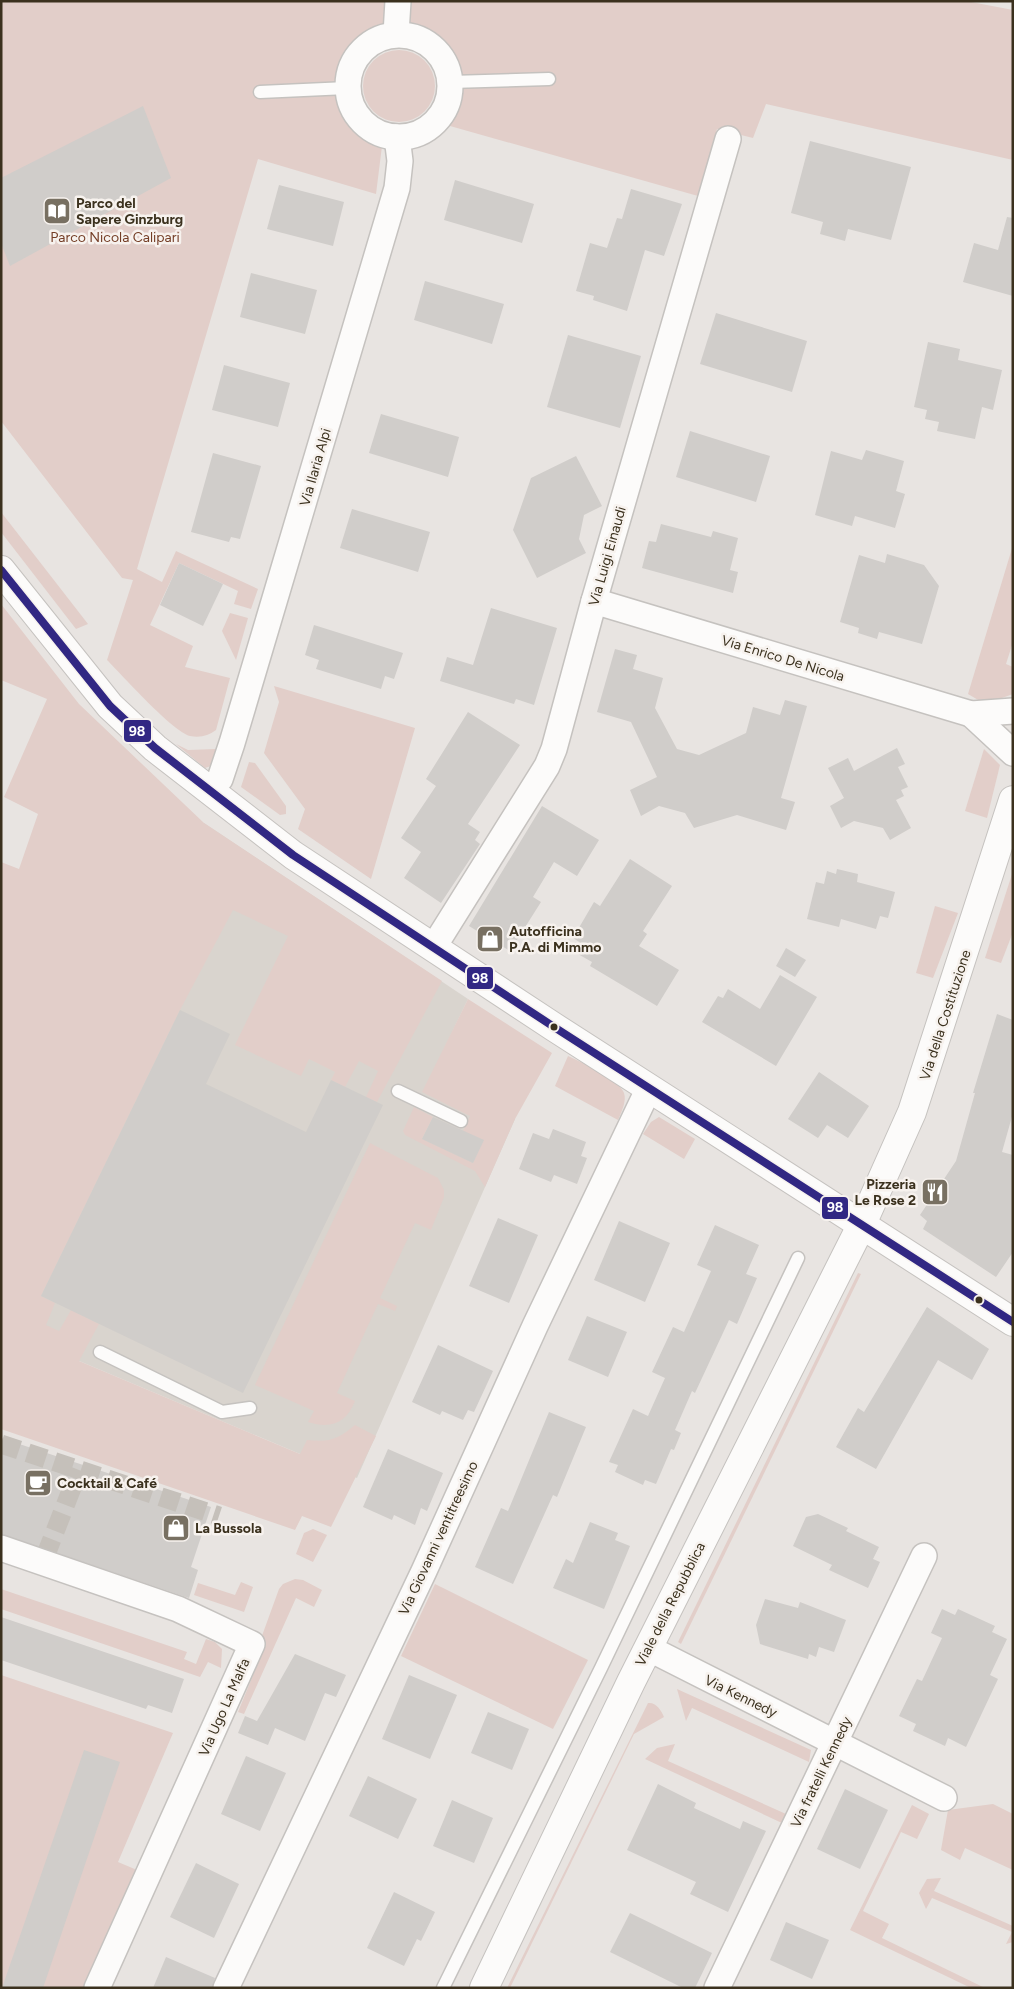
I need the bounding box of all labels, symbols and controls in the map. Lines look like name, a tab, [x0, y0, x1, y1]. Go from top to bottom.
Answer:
place label: Parco del Sapere Ginzburg	[76, 195, 183, 228]
library icon: Parco del Sapere Ginzburg	[42, 196, 72, 226]
park label: Parco Nicola Calipari	[50, 229, 180, 246]
street label: Via Ilaria Alpi	[296, 426, 335, 508]
street label: Via Luigi Einaudi	[585, 504, 630, 608]
street label: Via Enrico De Nicola	[719, 632, 846, 685]
line badge: 98	[123, 719, 152, 743]
text: 98	[129, 723, 145, 740]
place label: Autofficina P.A. di Mimmo	[509, 923, 601, 956]
shop icon: Autofficina P.A. di Mimmo	[475, 924, 505, 954]
street label: Via della Costituzione	[916, 947, 975, 1083]
line badge: 98	[466, 966, 494, 990]
text: 98	[472, 970, 488, 987]
unlabelled marker	[549, 1022, 559, 1032]
place label: Pizzeria Le Rose 2	[855, 1176, 916, 1209]
restaurant icon: Pizzeria Le Rose 2	[920, 1177, 950, 1207]
line badge: 98	[821, 1196, 849, 1220]
text: 98	[827, 1199, 843, 1216]
unlabelled marker	[974, 1295, 984, 1305]
street label: Via Giovanni ventitreesimo	[395, 1458, 482, 1618]
cafe icon: Cocktail & Café	[23, 1468, 53, 1498]
place label: Cocktail & Café	[57, 1475, 157, 1492]
shop icon: La Bussola	[161, 1513, 191, 1543]
place label: La Bussola	[195, 1520, 262, 1537]
street label: Viale della Repubblica	[632, 1539, 709, 1669]
street label: Via Ugo La Malfa	[195, 1656, 254, 1759]
street label: Via Kennedy	[702, 1672, 780, 1722]
street label: Via fratelli Kennedy	[787, 1713, 856, 1830]

